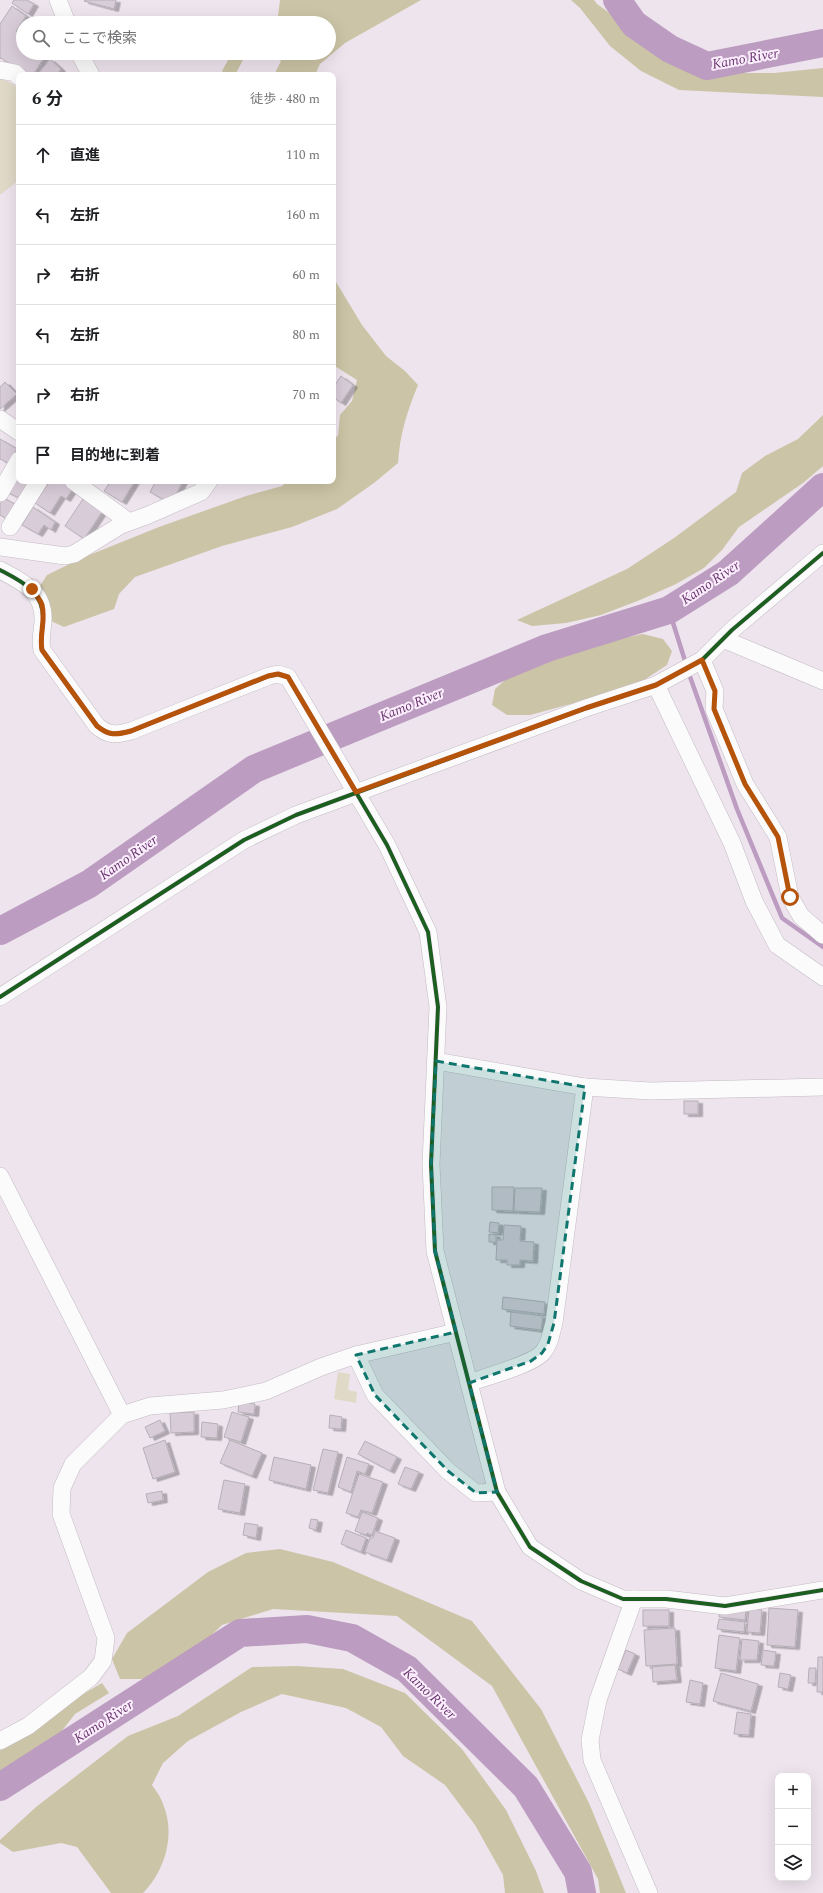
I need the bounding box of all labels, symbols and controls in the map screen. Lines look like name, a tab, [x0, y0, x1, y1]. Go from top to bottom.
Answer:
search box	[16, 16, 336, 60]
icon: search	[30, 27, 52, 49]
text: ここで検索	[62, 27, 137, 50]
water label: Kamo River	[710, 42, 780, 75]
text: 6 分	[32, 86, 63, 112]
text: 徒歩 · 480 m	[250, 89, 320, 109]
icon: ahead	[32, 144, 54, 166]
text: 直進	[70, 144, 100, 167]
text: 110 m	[286, 145, 320, 165]
icon: left	[32, 204, 54, 226]
text: 左折	[70, 204, 100, 227]
text: 160 m	[286, 205, 320, 225]
icon: right	[32, 264, 54, 286]
text: 右折	[70, 264, 100, 287]
text: 60 m	[293, 265, 320, 285]
icon: left	[32, 324, 54, 346]
text: 左折	[70, 324, 100, 347]
text: 80 m	[293, 325, 320, 345]
icon: right	[32, 384, 54, 406]
text: 右折	[70, 384, 100, 407]
text: 70 m	[293, 385, 320, 405]
icon: arrive	[32, 444, 54, 466]
text: 目的地に到着	[70, 444, 160, 467]
water label: Kamo River	[677, 555, 744, 610]
route end	[23, 580, 41, 598]
water label: Kamo River	[376, 682, 446, 727]
water label: Kamo River	[95, 830, 162, 885]
route start	[781, 888, 799, 906]
water label: Kamo River	[398, 1663, 461, 1724]
water label: Kamo River	[70, 1694, 137, 1748]
map controls	[775, 1773, 811, 1881]
button: +	[775, 1773, 811, 1809]
button: −	[775, 1809, 811, 1845]
button: layers	[775, 1845, 811, 1881]

